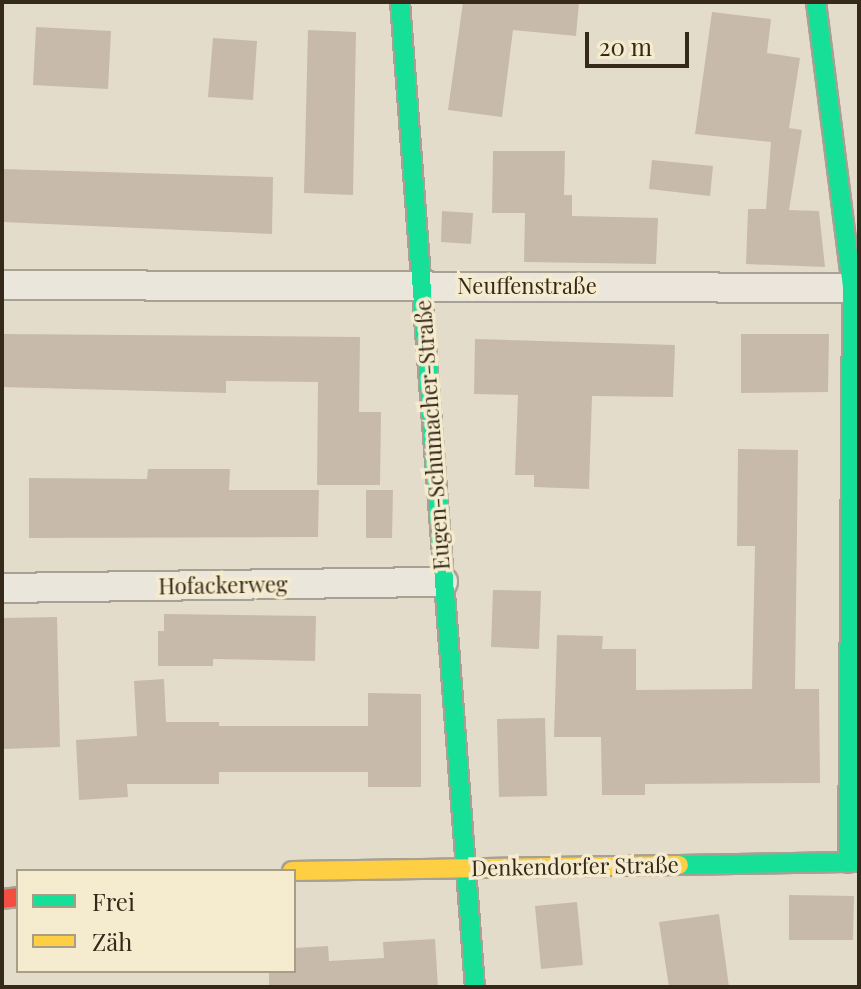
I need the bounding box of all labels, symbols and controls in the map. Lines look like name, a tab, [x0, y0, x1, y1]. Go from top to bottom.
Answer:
scale bar	[589, 16, 693, 66]
text: 20 m	[599, 30, 652, 62]
street label: Neuffenstraße	[457, 273, 597, 299]
street label: Eugen-Schumacher-Straße	[409, 299, 455, 571]
street label: Hofackerweg	[158, 571, 288, 599]
street label: Denkendorfer Straße	[471, 851, 679, 881]
legend	[16, 869, 296, 973]
text: Frei	[92, 885, 135, 917]
text: Zäh	[92, 925, 132, 957]

